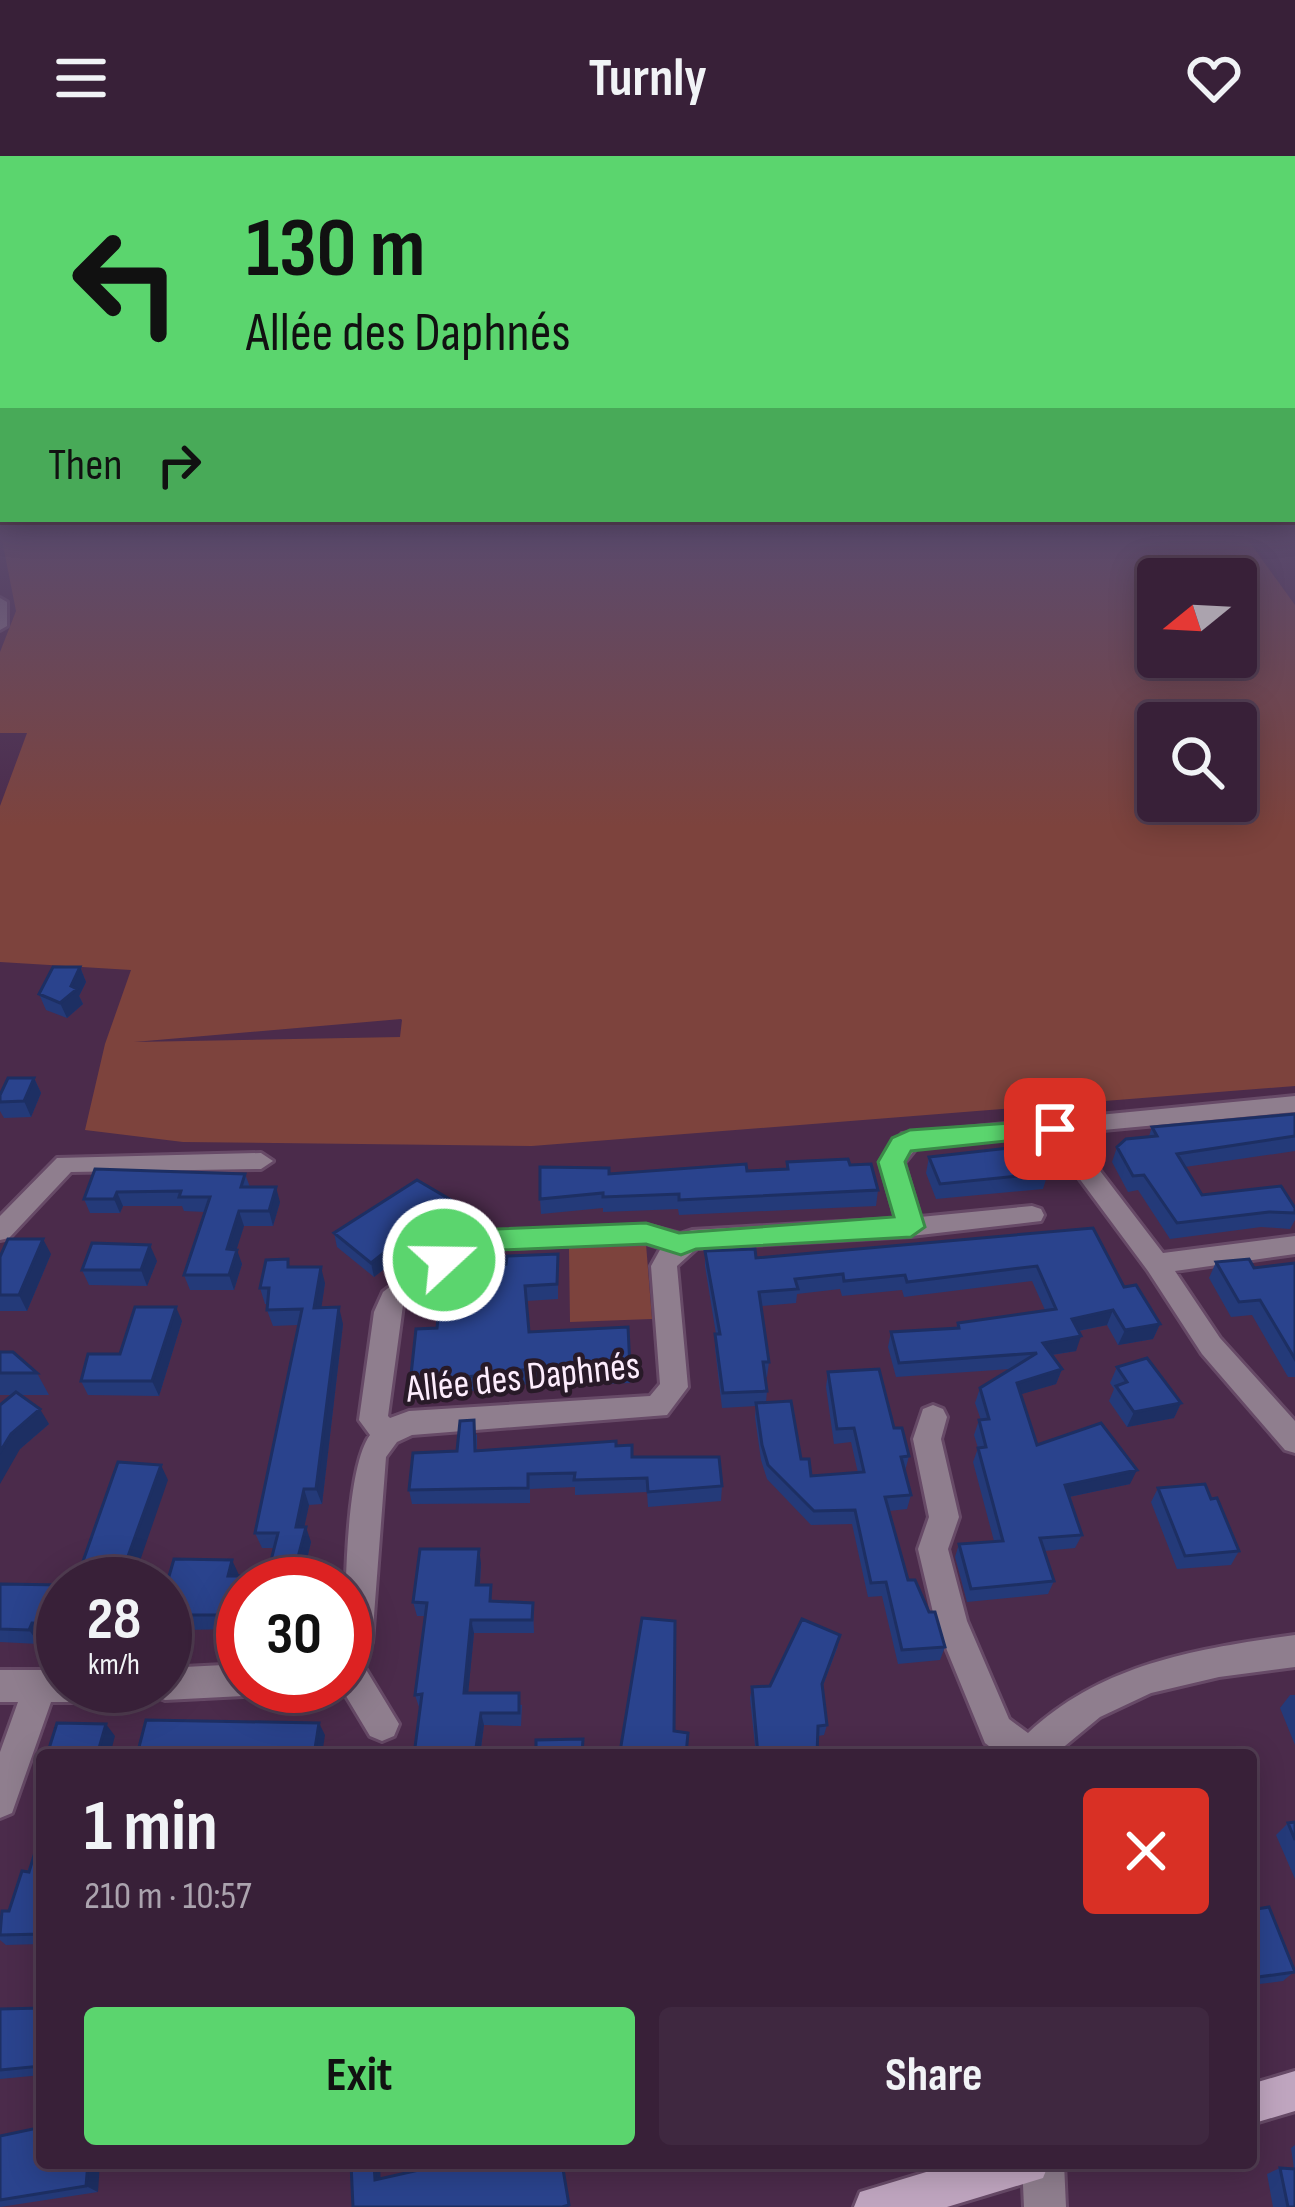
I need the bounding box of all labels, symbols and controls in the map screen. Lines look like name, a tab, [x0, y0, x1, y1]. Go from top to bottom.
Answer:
icon: menu	[48, 45, 114, 111]
icon: heart	[1181, 45, 1247, 111]
text: Turnly	[588, 46, 707, 111]
text: 130 m	[246, 199, 425, 300]
icon: left	[48, 204, 204, 360]
text: Allée des Daphnés	[246, 301, 571, 366]
icon: right	[146, 432, 212, 498]
text: Then	[48, 438, 122, 493]
north arrow	[1137, 558, 1257, 678]
map controls	[1137, 558, 1257, 822]
button: search	[1137, 702, 1257, 822]
pin	[1004, 1078, 1106, 1180]
icon: arrive	[1022, 1096, 1088, 1162]
position arrow	[381, 1197, 507, 1323]
street label: Allée des Daphnés	[403, 1342, 642, 1414]
speed limit sign: 30	[216, 1557, 372, 1713]
text: 28	[87, 1584, 141, 1656]
text: km/h	[88, 1647, 140, 1683]
text: 1 min	[84, 1784, 218, 1871]
button: close	[1083, 1788, 1209, 1914]
text: 210 m · 10:57	[84, 1873, 252, 1920]
button: Exit	[84, 2007, 635, 2145]
button: Share	[659, 2007, 1209, 2145]

